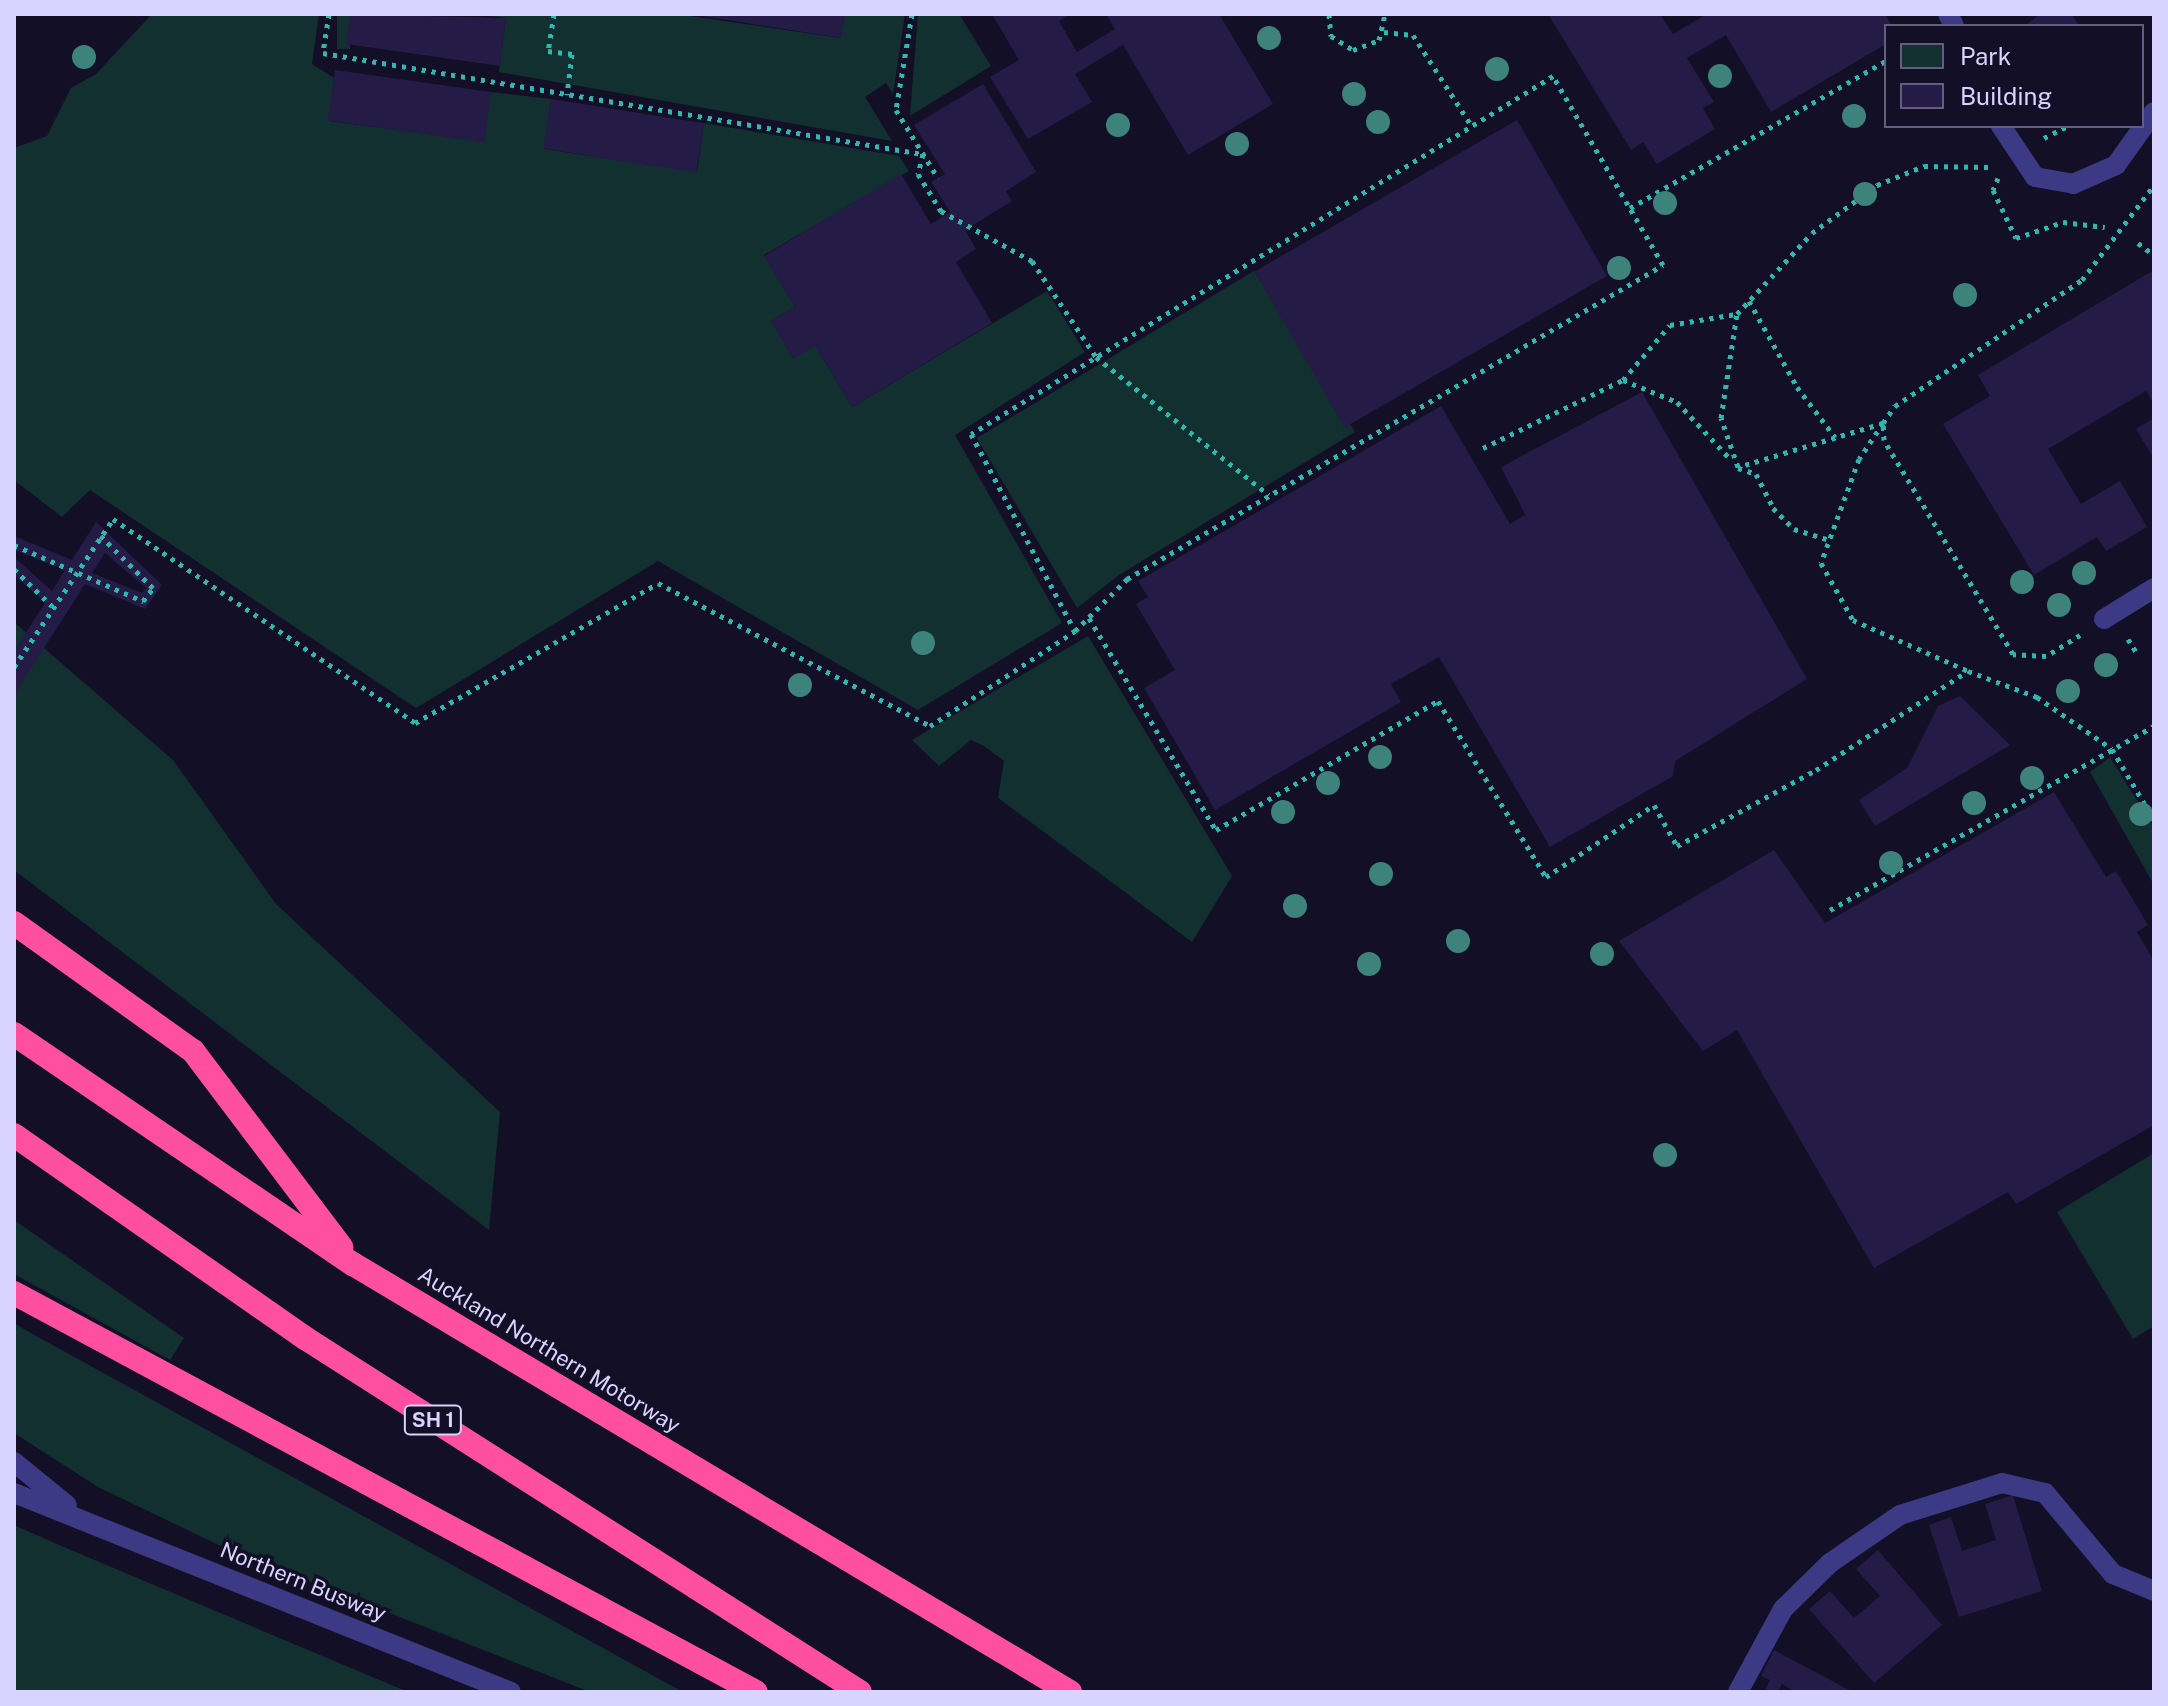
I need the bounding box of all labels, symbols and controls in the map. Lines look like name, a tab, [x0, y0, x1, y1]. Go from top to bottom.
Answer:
legend	[1884, 24, 2144, 128]
text: Park	[1960, 42, 2011, 70]
text: Building	[1960, 82, 2052, 110]
street label: Auckland Northern Motorway	[413, 1261, 685, 1439]
road number: SH 1	[403, 1404, 463, 1436]
street label: Northern Busway	[216, 1537, 390, 1627]

